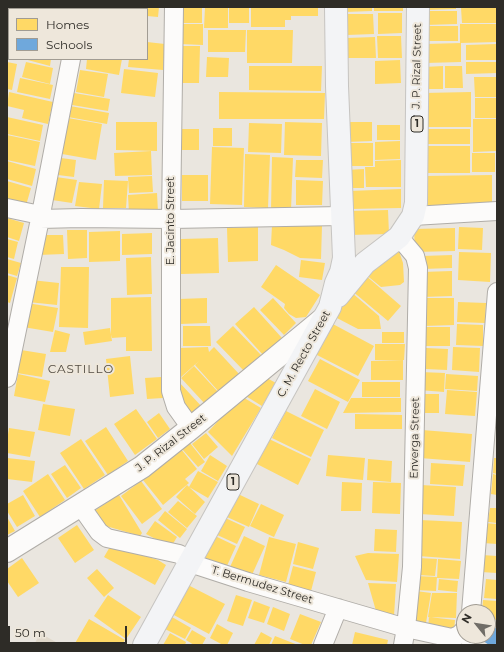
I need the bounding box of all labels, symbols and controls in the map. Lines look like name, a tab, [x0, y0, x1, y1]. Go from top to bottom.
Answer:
legend	[8, 8, 148, 60]
text: Homes	[46, 17, 89, 32]
street label: J. P. Rizal Street	[410, 23, 424, 109]
text: Schools	[46, 37, 92, 52]
road number: 1	[411, 116, 423, 132]
street label: E. Jacinto Street	[164, 177, 178, 265]
street label: C. M. Recto Street	[275, 308, 333, 400]
district label: CASTILLO	[48, 362, 114, 376]
street label: Enverga Street	[408, 397, 422, 479]
street label: J. P. Rizal Street	[133, 411, 209, 475]
road number: 1	[227, 474, 239, 490]
street label: T. Bermudez Street	[210, 563, 314, 607]
north arrow	[456, 604, 496, 644]
text: N	[458, 611, 475, 626]
scale bar	[10, 618, 129, 644]
text: 50 m	[15, 625, 46, 640]

